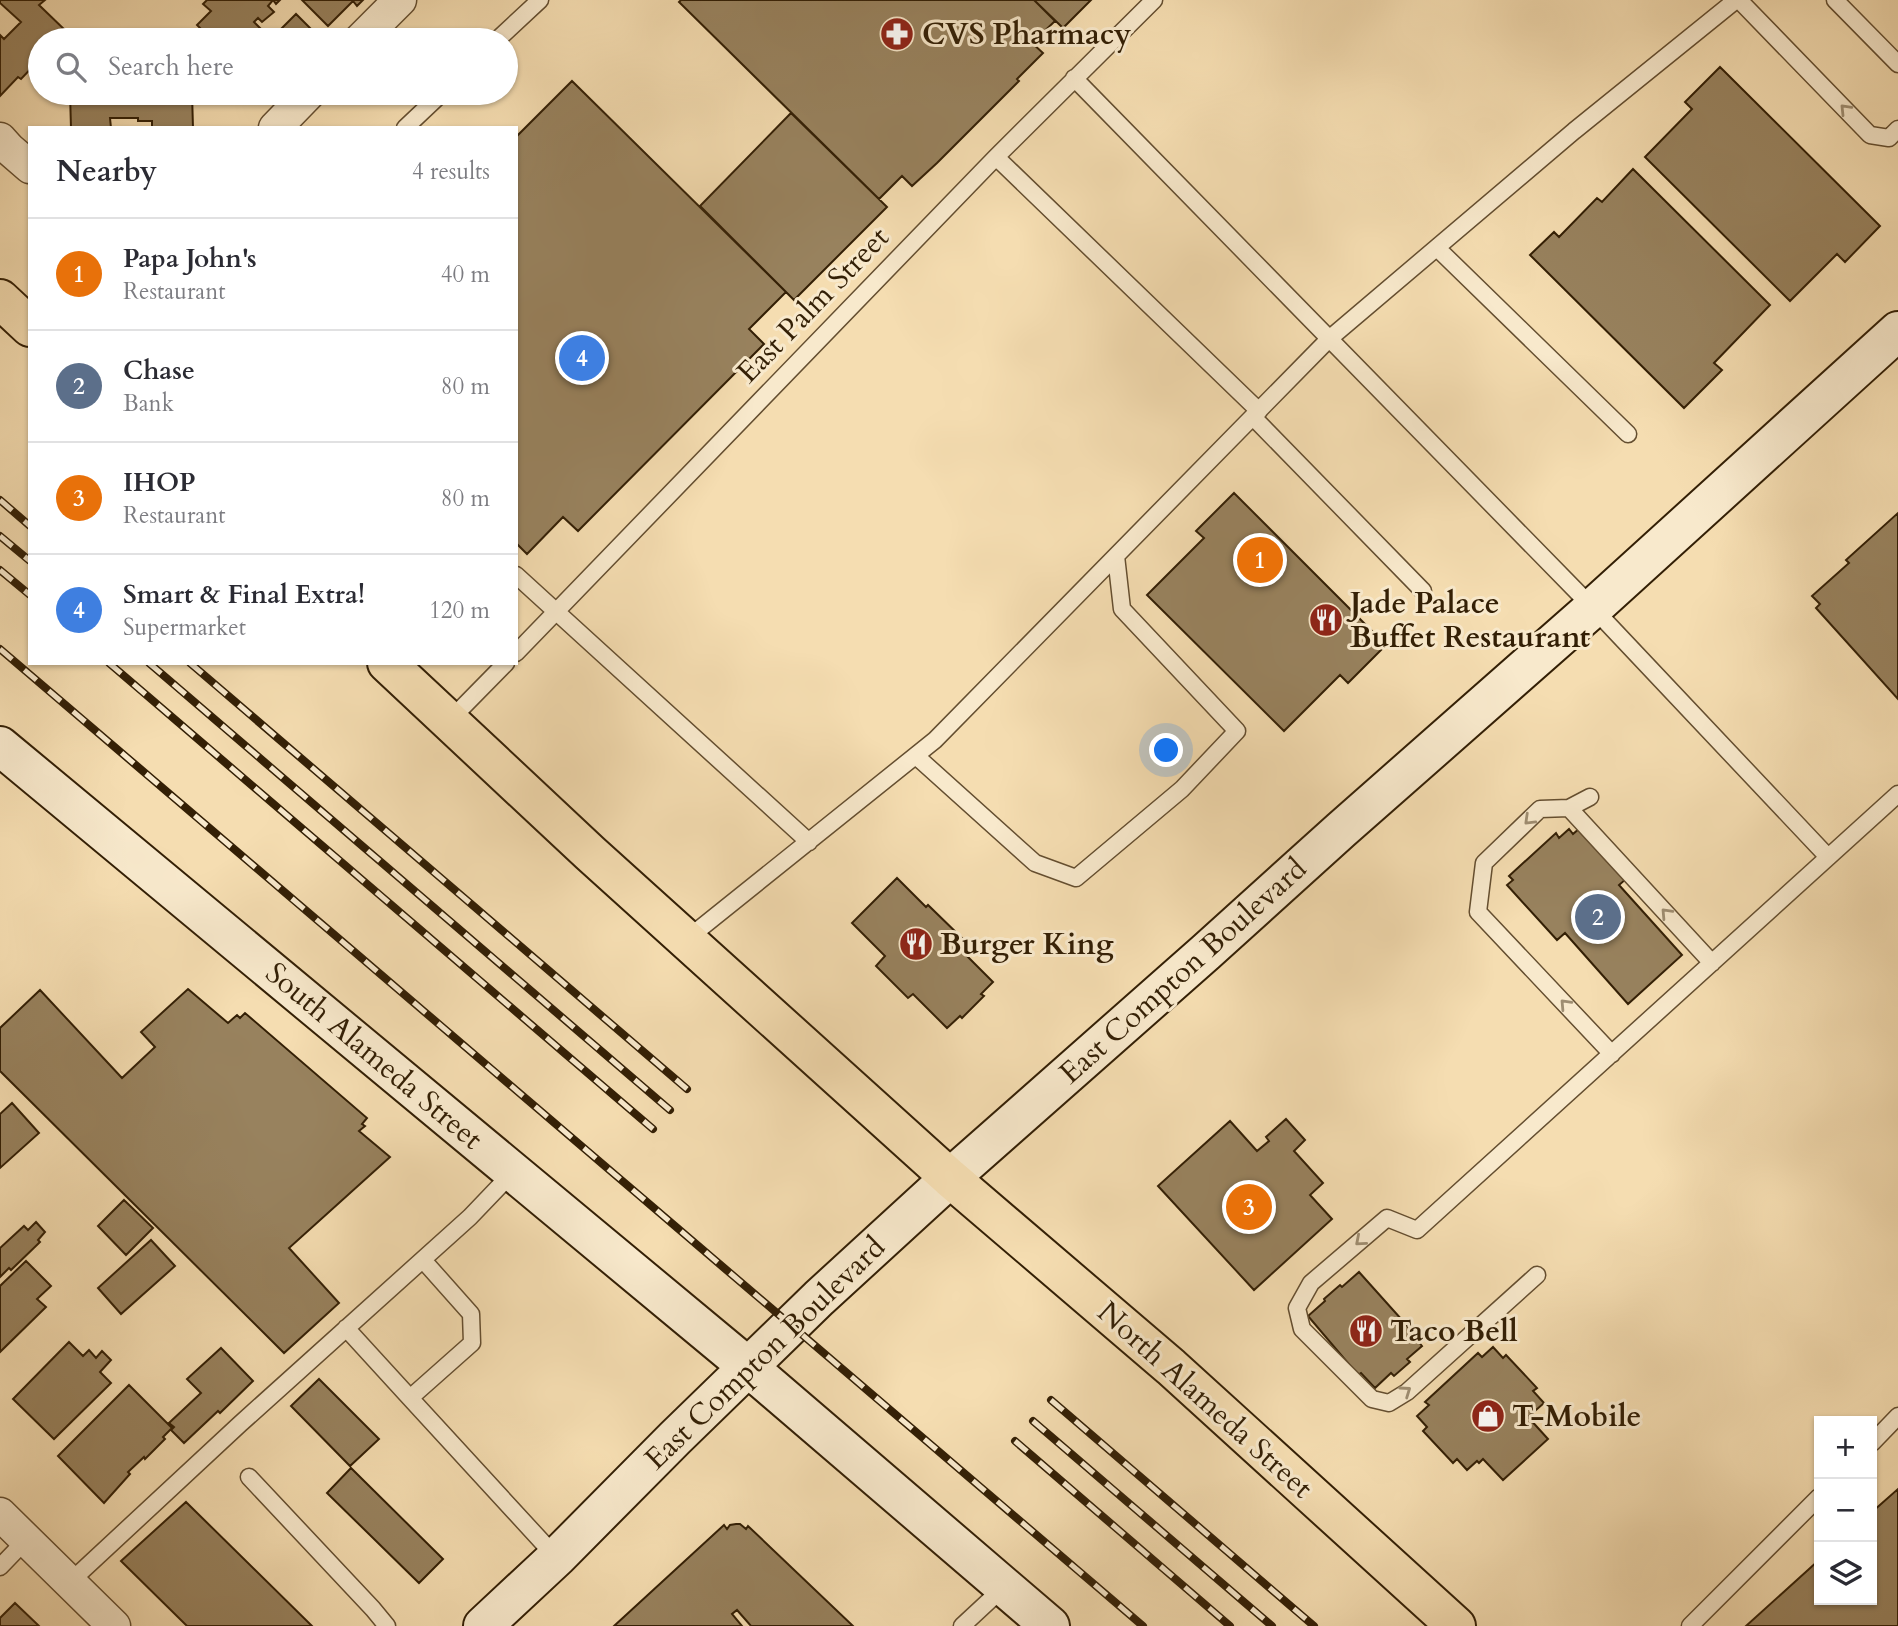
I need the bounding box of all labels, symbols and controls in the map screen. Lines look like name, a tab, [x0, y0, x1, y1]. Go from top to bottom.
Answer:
place label: CVS Pharmacy	[922, 14, 1131, 55]
pharmacy icon: CVS Pharmacy	[878, 15, 916, 53]
search box	[28, 28, 518, 105]
icon: search	[52, 48, 90, 86]
text: Search here	[108, 49, 234, 84]
one-way arrow	[1840, 104, 1853, 117]
text: Nearby	[56, 151, 157, 192]
text: 4 results	[412, 156, 490, 187]
street label: East Palm Street	[728, 217, 899, 392]
text: Papa John's	[123, 241, 257, 276]
text: 1	[73, 259, 85, 290]
text: 40 m	[441, 259, 490, 290]
text: Restaurant	[123, 276, 226, 307]
pin: 4	[559, 332, 605, 384]
text: Chase	[123, 353, 195, 388]
text: 2	[73, 371, 85, 402]
text: 80 m	[441, 371, 490, 402]
text: Bank	[123, 388, 174, 419]
text: IHOP	[123, 465, 196, 500]
text: 3	[73, 483, 85, 514]
text: 80 m	[441, 483, 490, 514]
text: Restaurant	[123, 500, 226, 531]
pin: 1	[1237, 534, 1283, 586]
text: Smart & Final Extra!	[123, 577, 365, 612]
place label: Jade Palace Buffet Restaurant	[1346, 583, 1591, 658]
text: 4	[73, 595, 85, 626]
text: 120 m	[429, 595, 490, 626]
restaurant icon: Jade Palace Buffet Restaurant	[1307, 601, 1345, 639]
text: Supermarket	[123, 612, 246, 643]
your location	[1149, 733, 1183, 767]
one-way arrow	[1524, 812, 1537, 825]
street label: East Compton Boulevard	[1050, 849, 1316, 1093]
pin: 2	[1575, 891, 1621, 943]
one-way arrow	[1661, 908, 1674, 921]
place label: Burger King	[940, 924, 1114, 965]
restaurant icon: Burger King	[897, 925, 935, 963]
street label: South Alameda Street	[257, 953, 492, 1159]
one-way arrow	[1561, 999, 1574, 1012]
pin: 3	[1226, 1181, 1272, 1233]
street label: East Compton Boulevard	[636, 1227, 894, 1479]
one-way arrow	[1355, 1233, 1368, 1245]
street label: North Alameda Street	[1088, 1292, 1322, 1508]
place label: Taco Bell	[1390, 1311, 1518, 1352]
restaurant icon: Taco Bell	[1347, 1312, 1385, 1350]
one-way arrow	[1398, 1387, 1411, 1399]
place label: T-Mobile	[1512, 1396, 1641, 1437]
shop icon: T-Mobile	[1469, 1397, 1507, 1435]
map controls	[1814, 1416, 1877, 1605]
button: +	[1814, 1416, 1877, 1479]
button: −	[1814, 1479, 1877, 1542]
button: layers	[1814, 1542, 1877, 1605]

